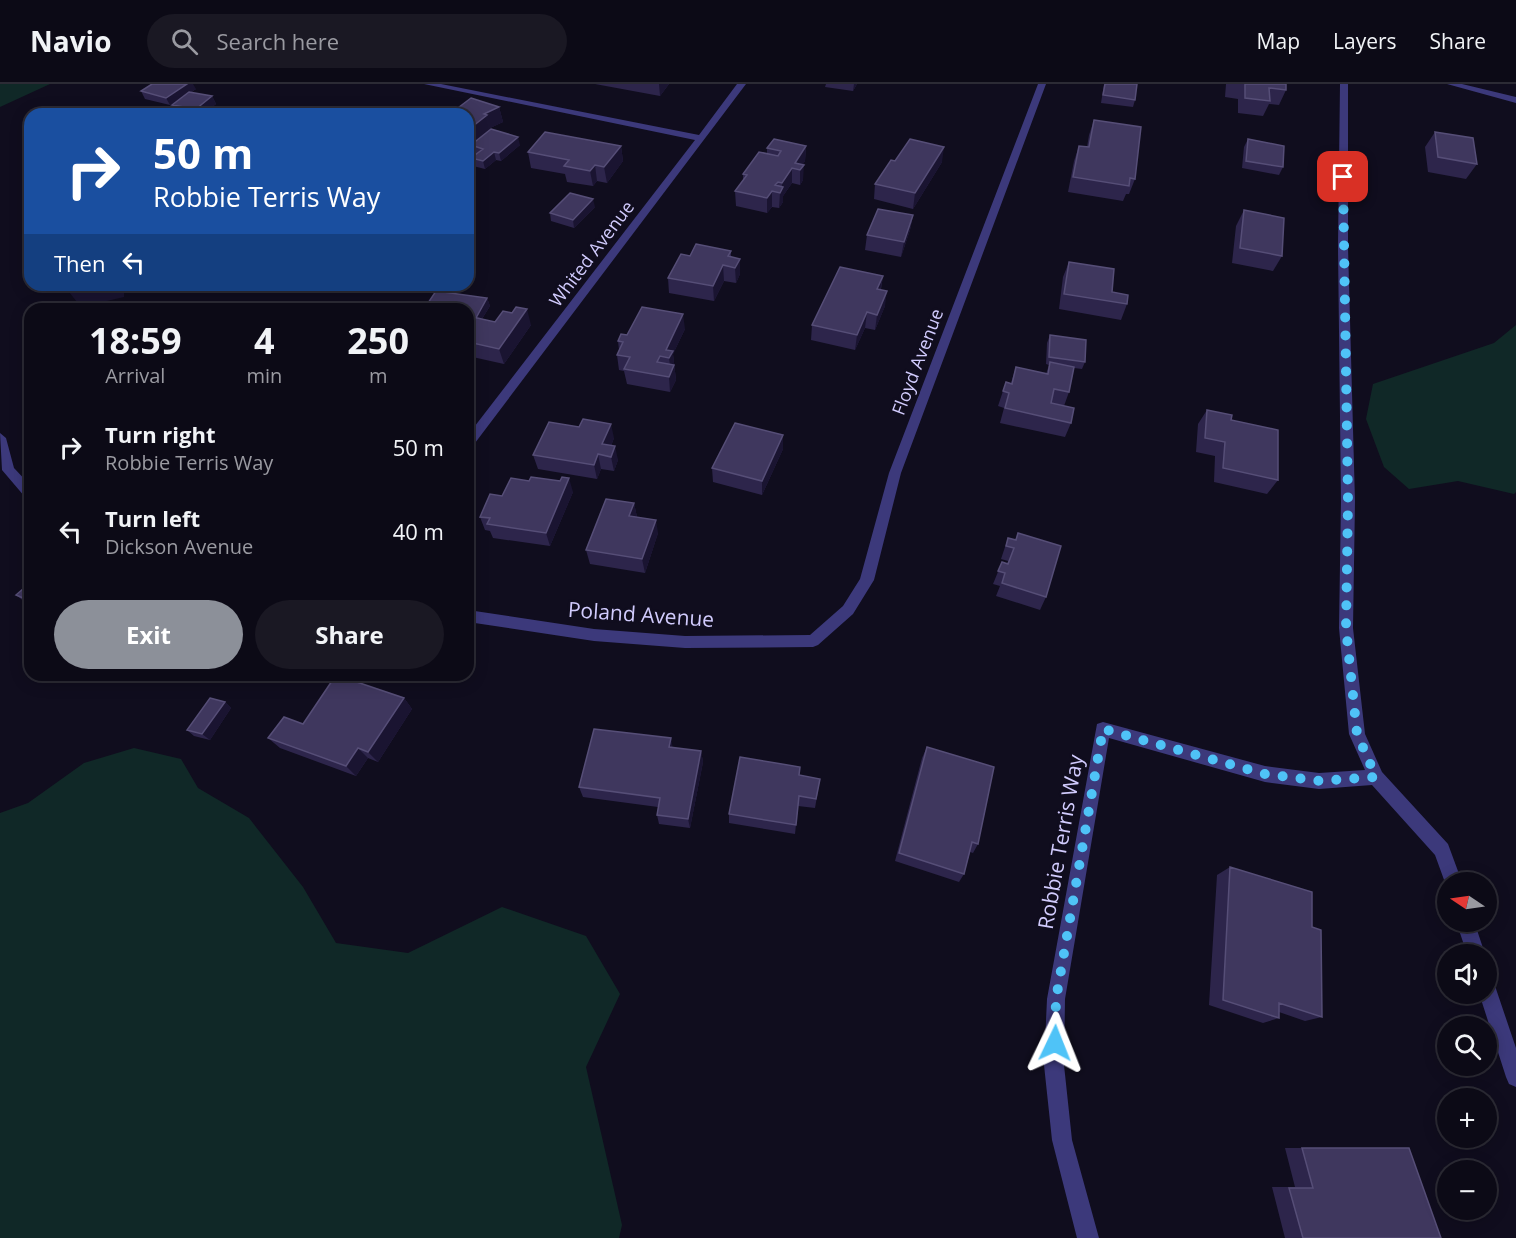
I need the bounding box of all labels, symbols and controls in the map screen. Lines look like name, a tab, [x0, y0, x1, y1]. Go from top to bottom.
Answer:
search box	[147, 14, 567, 68]
text: Navio	[30, 22, 111, 60]
icon: search	[168, 25, 201, 58]
text: Search here	[216, 26, 339, 56]
text: Map	[1257, 27, 1300, 55]
text: Layers	[1333, 27, 1397, 55]
text: Share	[1430, 27, 1486, 55]
text: 50 m	[153, 124, 253, 181]
icon: right	[54, 132, 132, 210]
pin	[1317, 151, 1368, 202]
icon: arrive	[1326, 160, 1359, 193]
text: Robbie Terris Way	[153, 178, 380, 215]
street label: Whited Avenue	[543, 195, 639, 311]
icon: left	[117, 246, 150, 279]
text: Then	[54, 248, 105, 278]
street label: Floyd Avenue	[886, 305, 948, 418]
text: 18:59	[89, 316, 182, 365]
text: 4	[254, 316, 275, 365]
text: 250	[347, 316, 409, 365]
text: Arrival	[105, 362, 165, 389]
text: min	[246, 362, 282, 389]
text: m	[369, 362, 387, 389]
text: Turn right	[105, 419, 216, 449]
icon: right	[54, 431, 87, 464]
text: 50 m	[393, 432, 444, 462]
text: Robbie Terris Way	[105, 449, 273, 476]
text: Turn left	[105, 503, 200, 533]
icon: left	[54, 515, 87, 548]
text: 40 m	[393, 516, 444, 546]
text: Dickson Avenue	[105, 533, 253, 560]
street label: Poland Avenue	[567, 595, 715, 633]
button: Exit	[54, 600, 243, 669]
button: Share	[255, 600, 444, 669]
street label: Robbie Terris Way	[1031, 752, 1089, 931]
north arrow	[1437, 872, 1497, 932]
map controls	[1437, 872, 1497, 1220]
button: sound	[1437, 944, 1497, 1004]
position arrow	[1023, 1011, 1087, 1075]
button: search	[1437, 1016, 1497, 1076]
button: +	[1437, 1088, 1497, 1148]
button: −	[1437, 1160, 1497, 1220]

